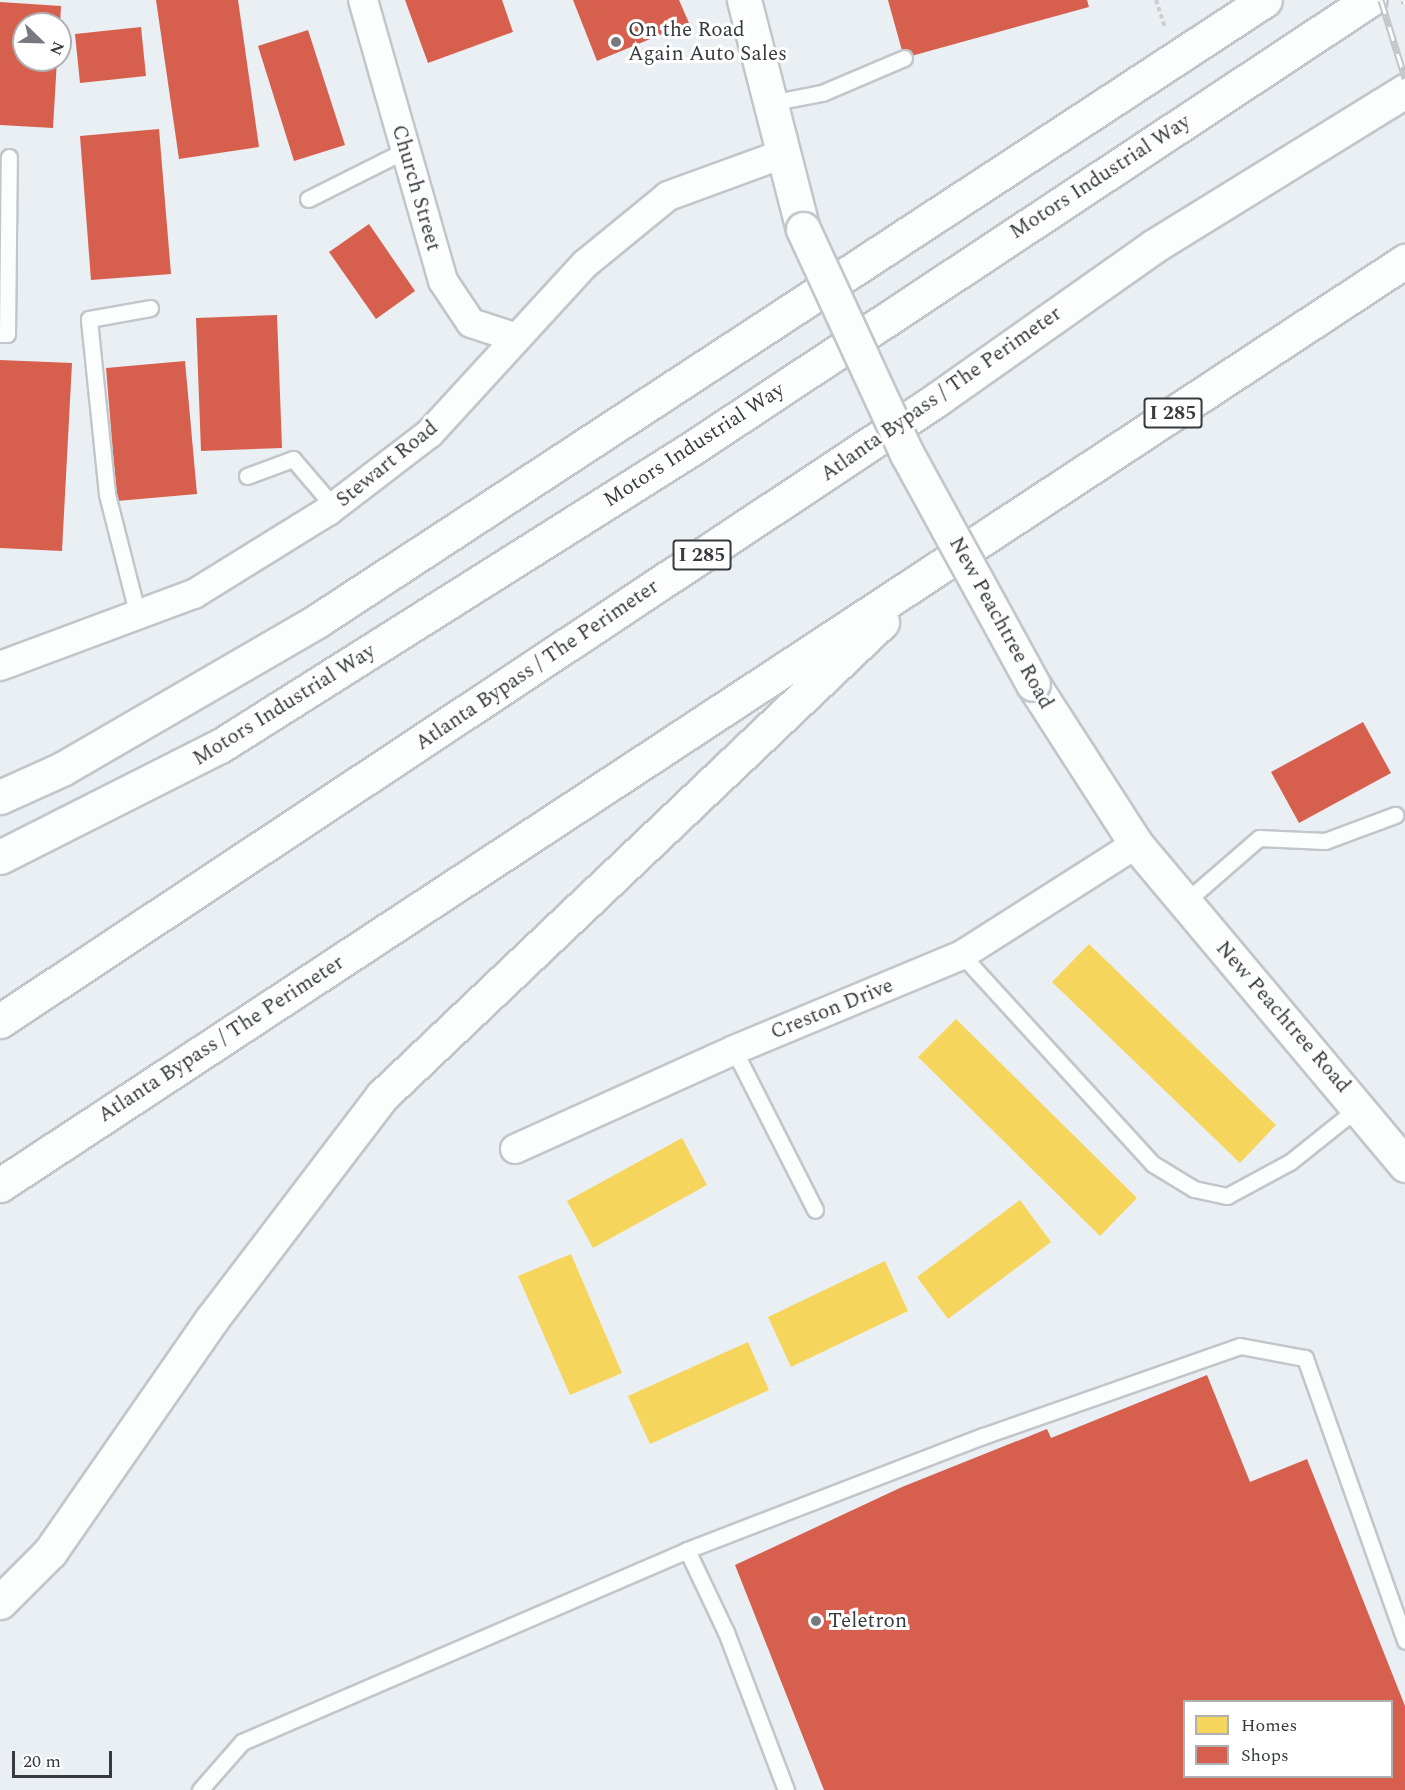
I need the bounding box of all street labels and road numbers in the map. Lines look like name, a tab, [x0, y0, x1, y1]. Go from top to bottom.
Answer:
street label: Motors Industrial Way	[1005, 109, 1195, 245]
street label: Church Street	[386, 122, 446, 254]
street label: Atlanta Bypass / The Perimeter	[816, 301, 1066, 487]
street label: Motors Industrial Way	[599, 377, 789, 513]
road number: I 285	[1143, 396, 1203, 430]
street label: Stewart Road	[331, 415, 443, 513]
street label: New Peachtree Road	[943, 533, 1059, 713]
road number: I 285	[672, 538, 732, 572]
street label: Atlanta Bypass / The Perimeter	[411, 574, 663, 756]
street label: Motors Industrial Way	[188, 639, 380, 771]
street label: New Peachtree Road	[1210, 936, 1356, 1098]
street label: Atlanta Bypass / The Perimeter	[93, 950, 349, 1128]
street label: Creston Drive	[767, 973, 897, 1045]

